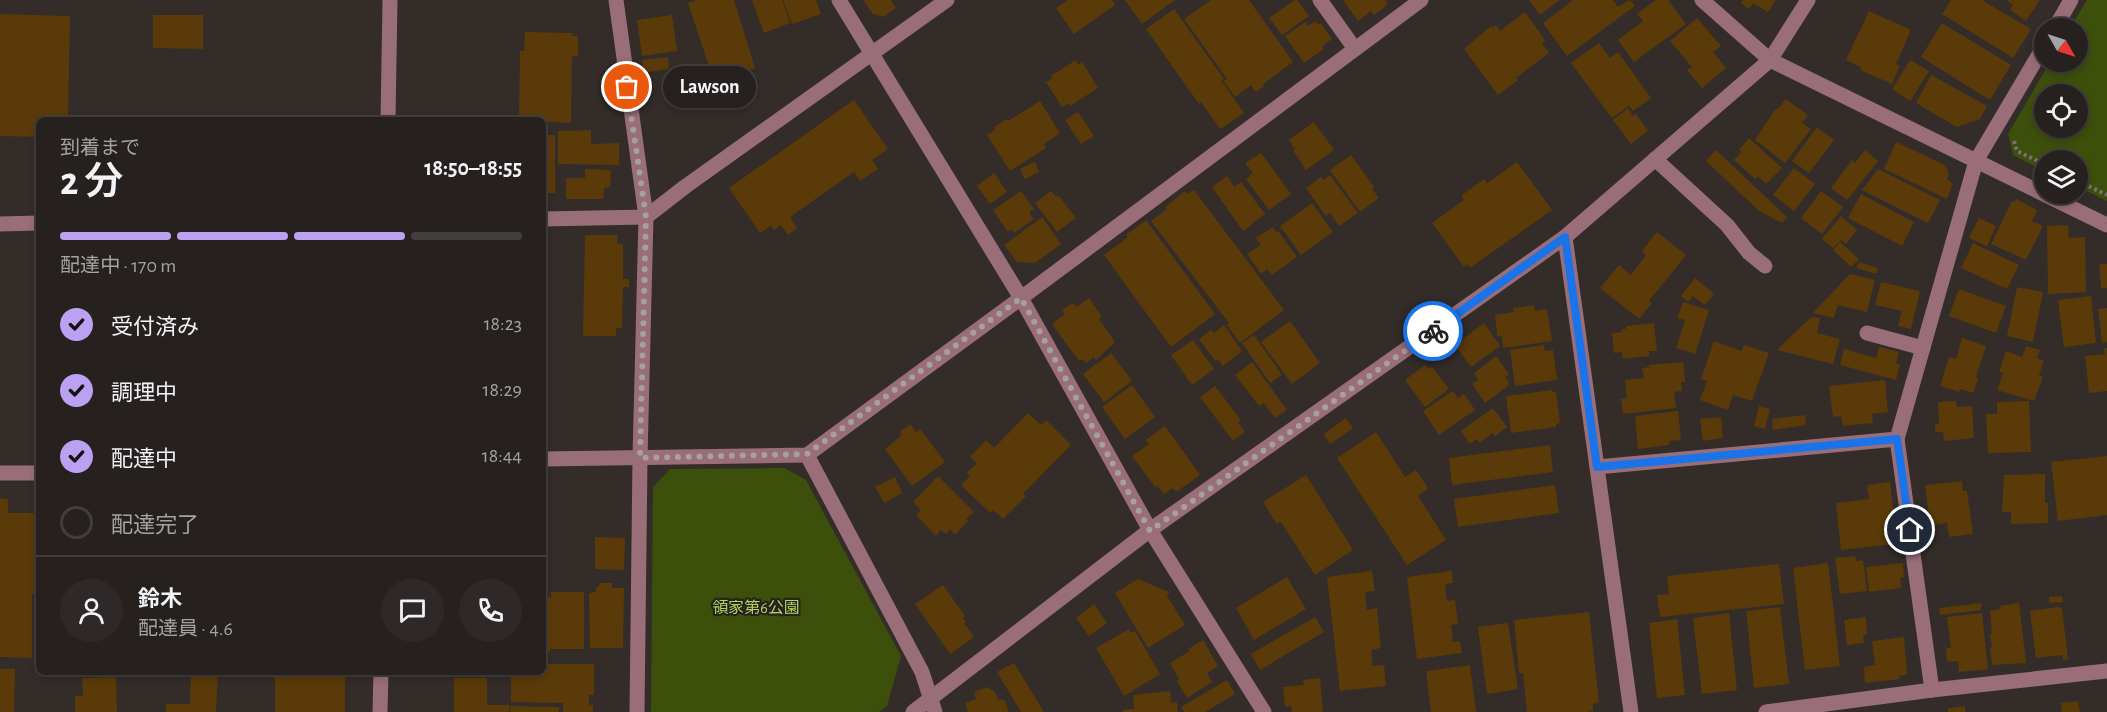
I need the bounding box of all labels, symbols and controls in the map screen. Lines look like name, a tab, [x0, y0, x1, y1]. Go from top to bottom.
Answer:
north arrow	[2034, 18, 2088, 72]
map controls	[2034, 18, 2088, 204]
pin	[601, 61, 652, 112]
callout: Lawson	[663, 66, 756, 108]
icon: bag	[610, 70, 643, 103]
text: Lawson	[679, 77, 740, 97]
button: locate	[2034, 84, 2088, 138]
text: 到着まで	[60, 138, 140, 158]
button: layers	[2034, 150, 2088, 204]
text: 18:50–18:55	[424, 157, 522, 179]
text: 2 分	[60, 163, 123, 202]
text: 配達中 · 170 m	[60, 256, 176, 276]
courier	[1403, 301, 1463, 361]
icon: check	[60, 308, 93, 341]
text: 18:23	[484, 314, 522, 334]
icon: bike	[1417, 315, 1450, 348]
text: 受付済み	[111, 316, 199, 338]
icon: check	[60, 374, 93, 407]
text: 18:29	[483, 380, 522, 400]
text: 調理中	[111, 382, 177, 404]
icon: check	[60, 440, 93, 473]
text: 18:44	[482, 446, 522, 466]
text: 配達中	[111, 448, 177, 470]
pin	[1884, 504, 1935, 555]
icon: home	[1893, 513, 1926, 546]
text: 配達完了	[111, 514, 199, 536]
button: person	[60, 579, 123, 642]
button: chat	[381, 579, 444, 642]
button: phone	[459, 579, 522, 642]
text: 鈴木	[138, 588, 182, 610]
park label: 領家第6公園	[712, 599, 800, 616]
text: 配達員 · 4.6	[138, 619, 233, 639]

